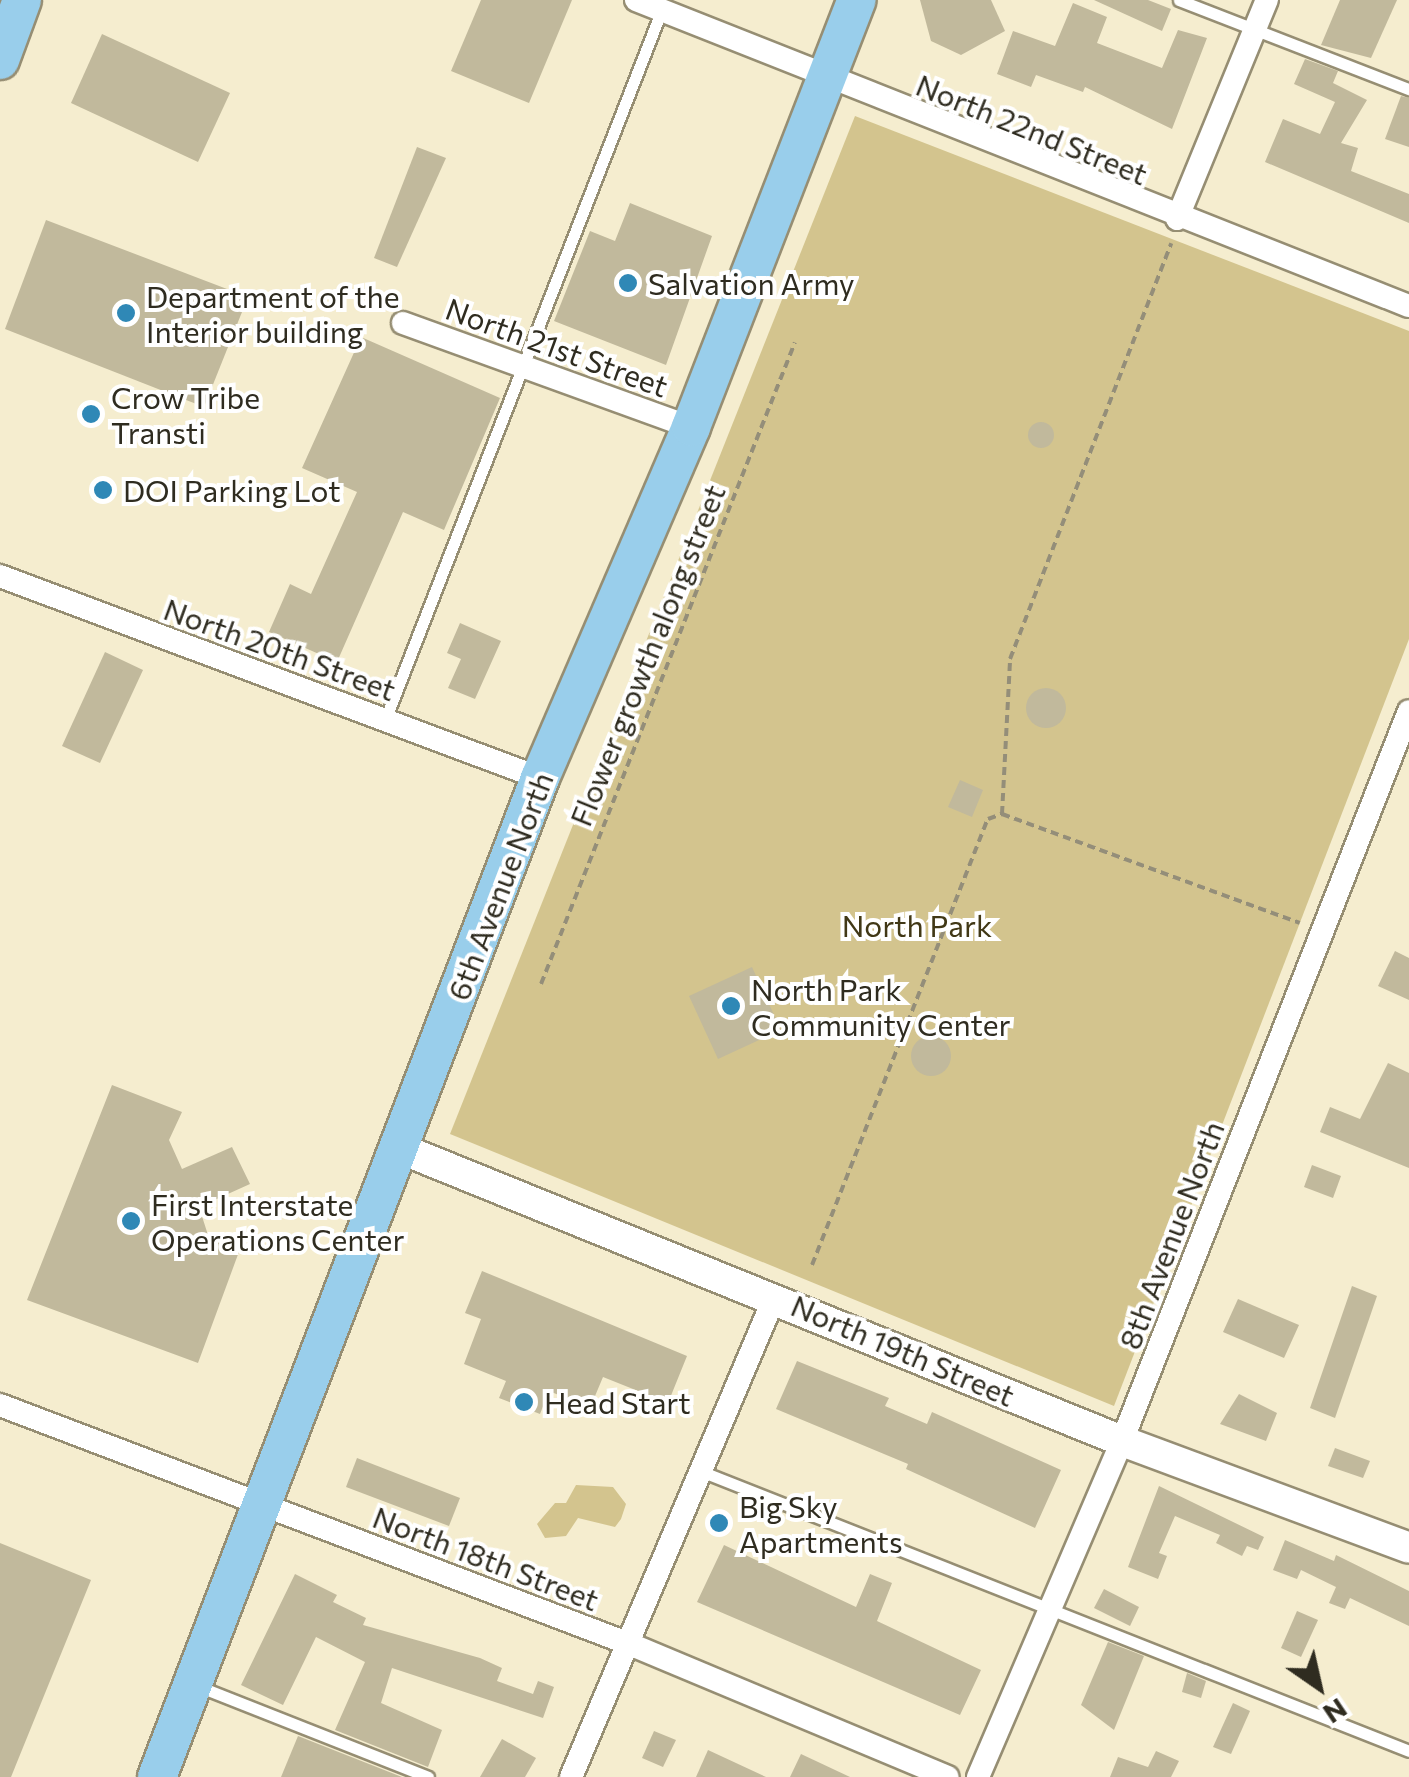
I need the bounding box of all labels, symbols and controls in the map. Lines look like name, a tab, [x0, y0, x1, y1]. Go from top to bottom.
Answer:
street label: North 22nd Street	[911, 66, 1153, 192]
place label: Salvation Army	[648, 265, 855, 301]
marker: Salvation Army	[617, 272, 639, 294]
place label: Department of the Interior building	[146, 278, 399, 348]
street label: North 21st Street	[441, 290, 673, 404]
marker: Department of the Interior building	[115, 302, 137, 324]
place label: Crow Tribe Transti	[111, 379, 260, 450]
marker: Crow Tribe Transti	[80, 403, 102, 425]
place label: DOI Parking Lot	[123, 472, 341, 508]
marker: DOI Parking Lot	[92, 479, 114, 501]
street label: Flower growth along street	[562, 479, 732, 831]
street label: North 20th Street	[159, 590, 401, 708]
street label: 6th Avenue North	[440, 767, 560, 1005]
park label: North Park	[842, 907, 992, 943]
place label: North Park Community Center	[751, 971, 1011, 1042]
marker: North Park Community Center	[720, 995, 742, 1017]
street label: 8th Avenue North	[1111, 1116, 1231, 1354]
place label: First Interstate Operations Center	[151, 1186, 404, 1256]
marker: First Interstate Operations Center	[120, 1210, 142, 1232]
street label: North 19th Street	[786, 1287, 1020, 1413]
place label: Head Start	[544, 1384, 691, 1420]
marker: Head Start	[513, 1391, 535, 1413]
place label: Big Sky Apartments	[739, 1488, 903, 1558]
street label: North 18th Street	[368, 1498, 604, 1618]
marker: Big Sky Apartments	[708, 1512, 730, 1534]
north arrow	[1269, 1637, 1369, 1737]
text: N	[1318, 1692, 1354, 1732]

